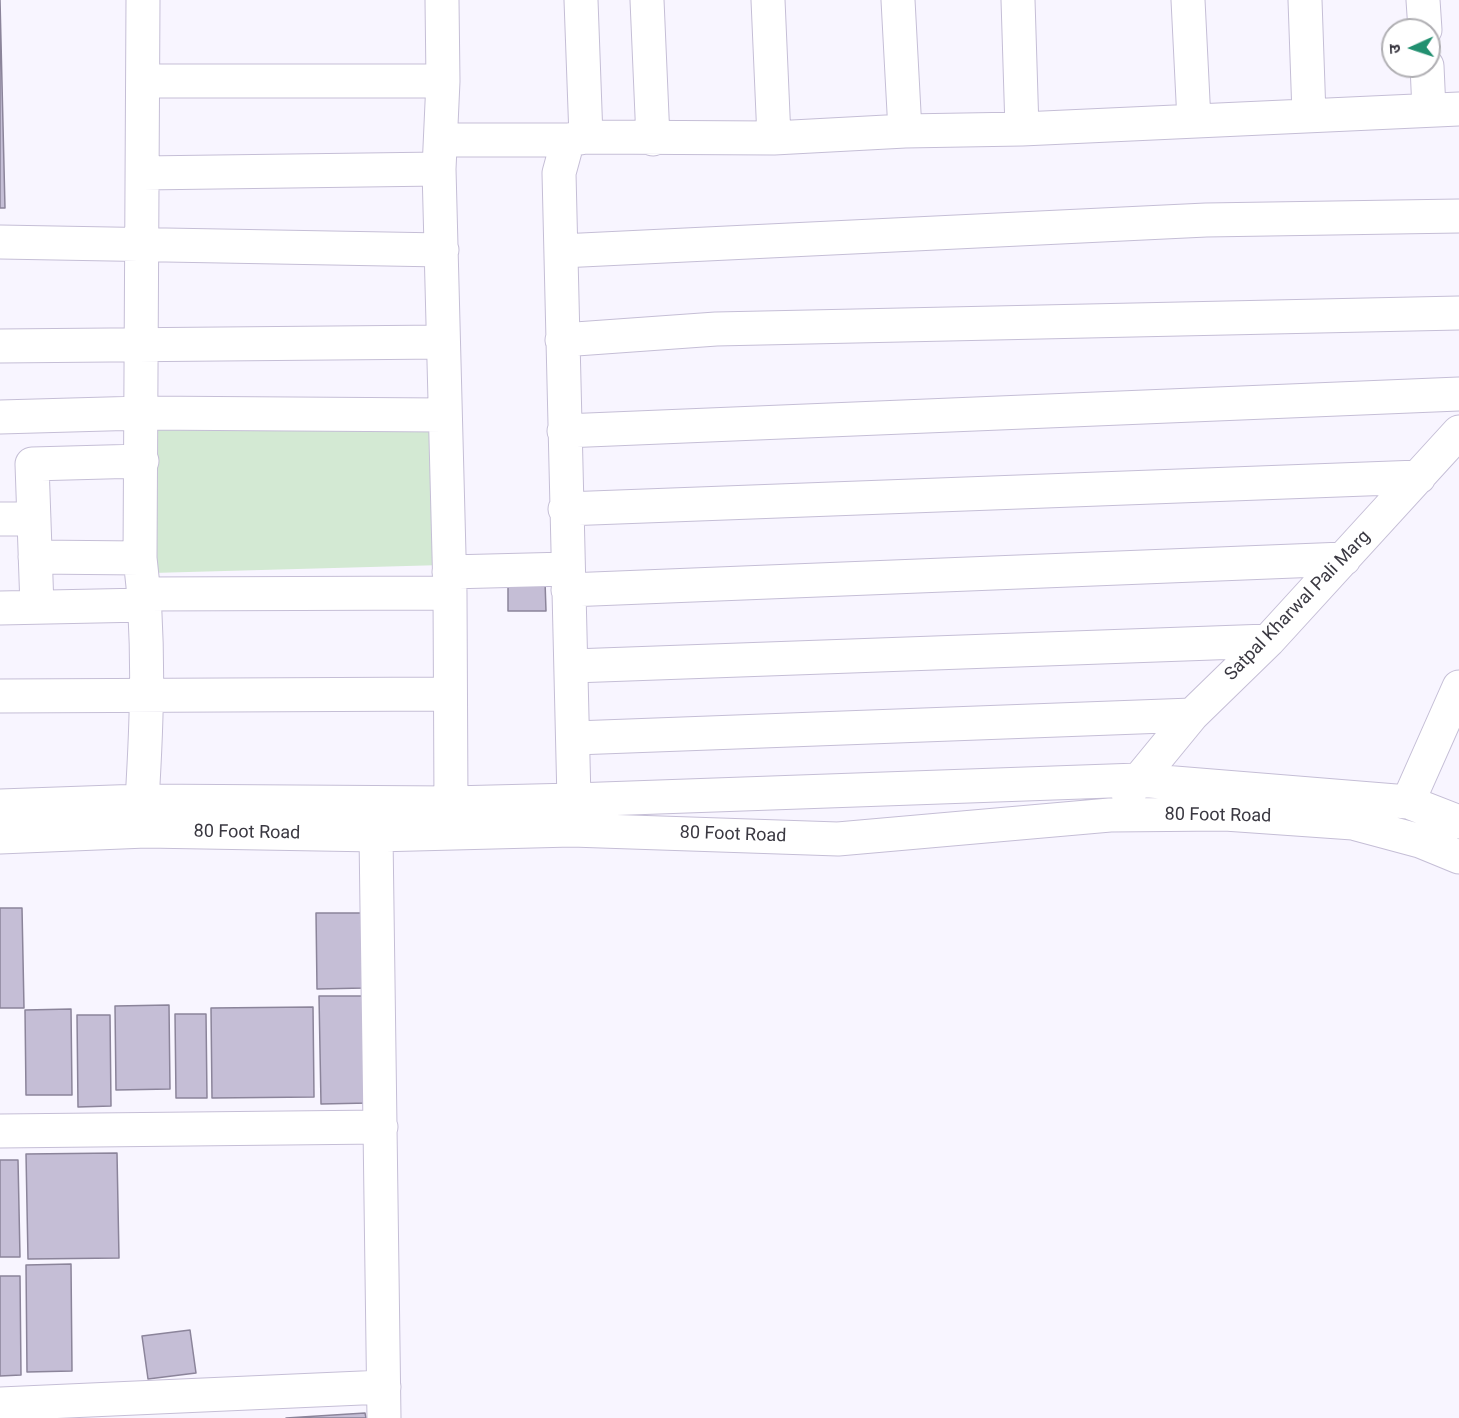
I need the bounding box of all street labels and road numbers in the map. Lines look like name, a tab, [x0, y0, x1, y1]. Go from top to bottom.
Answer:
street label: Satpal Kharwal Pali Marg	[1221, 526, 1375, 686]
street label: 80 Foot Road	[1164, 804, 1272, 828]
street label: 80 Foot Road	[193, 821, 301, 845]
street label: 80 Foot Road	[679, 822, 787, 848]

